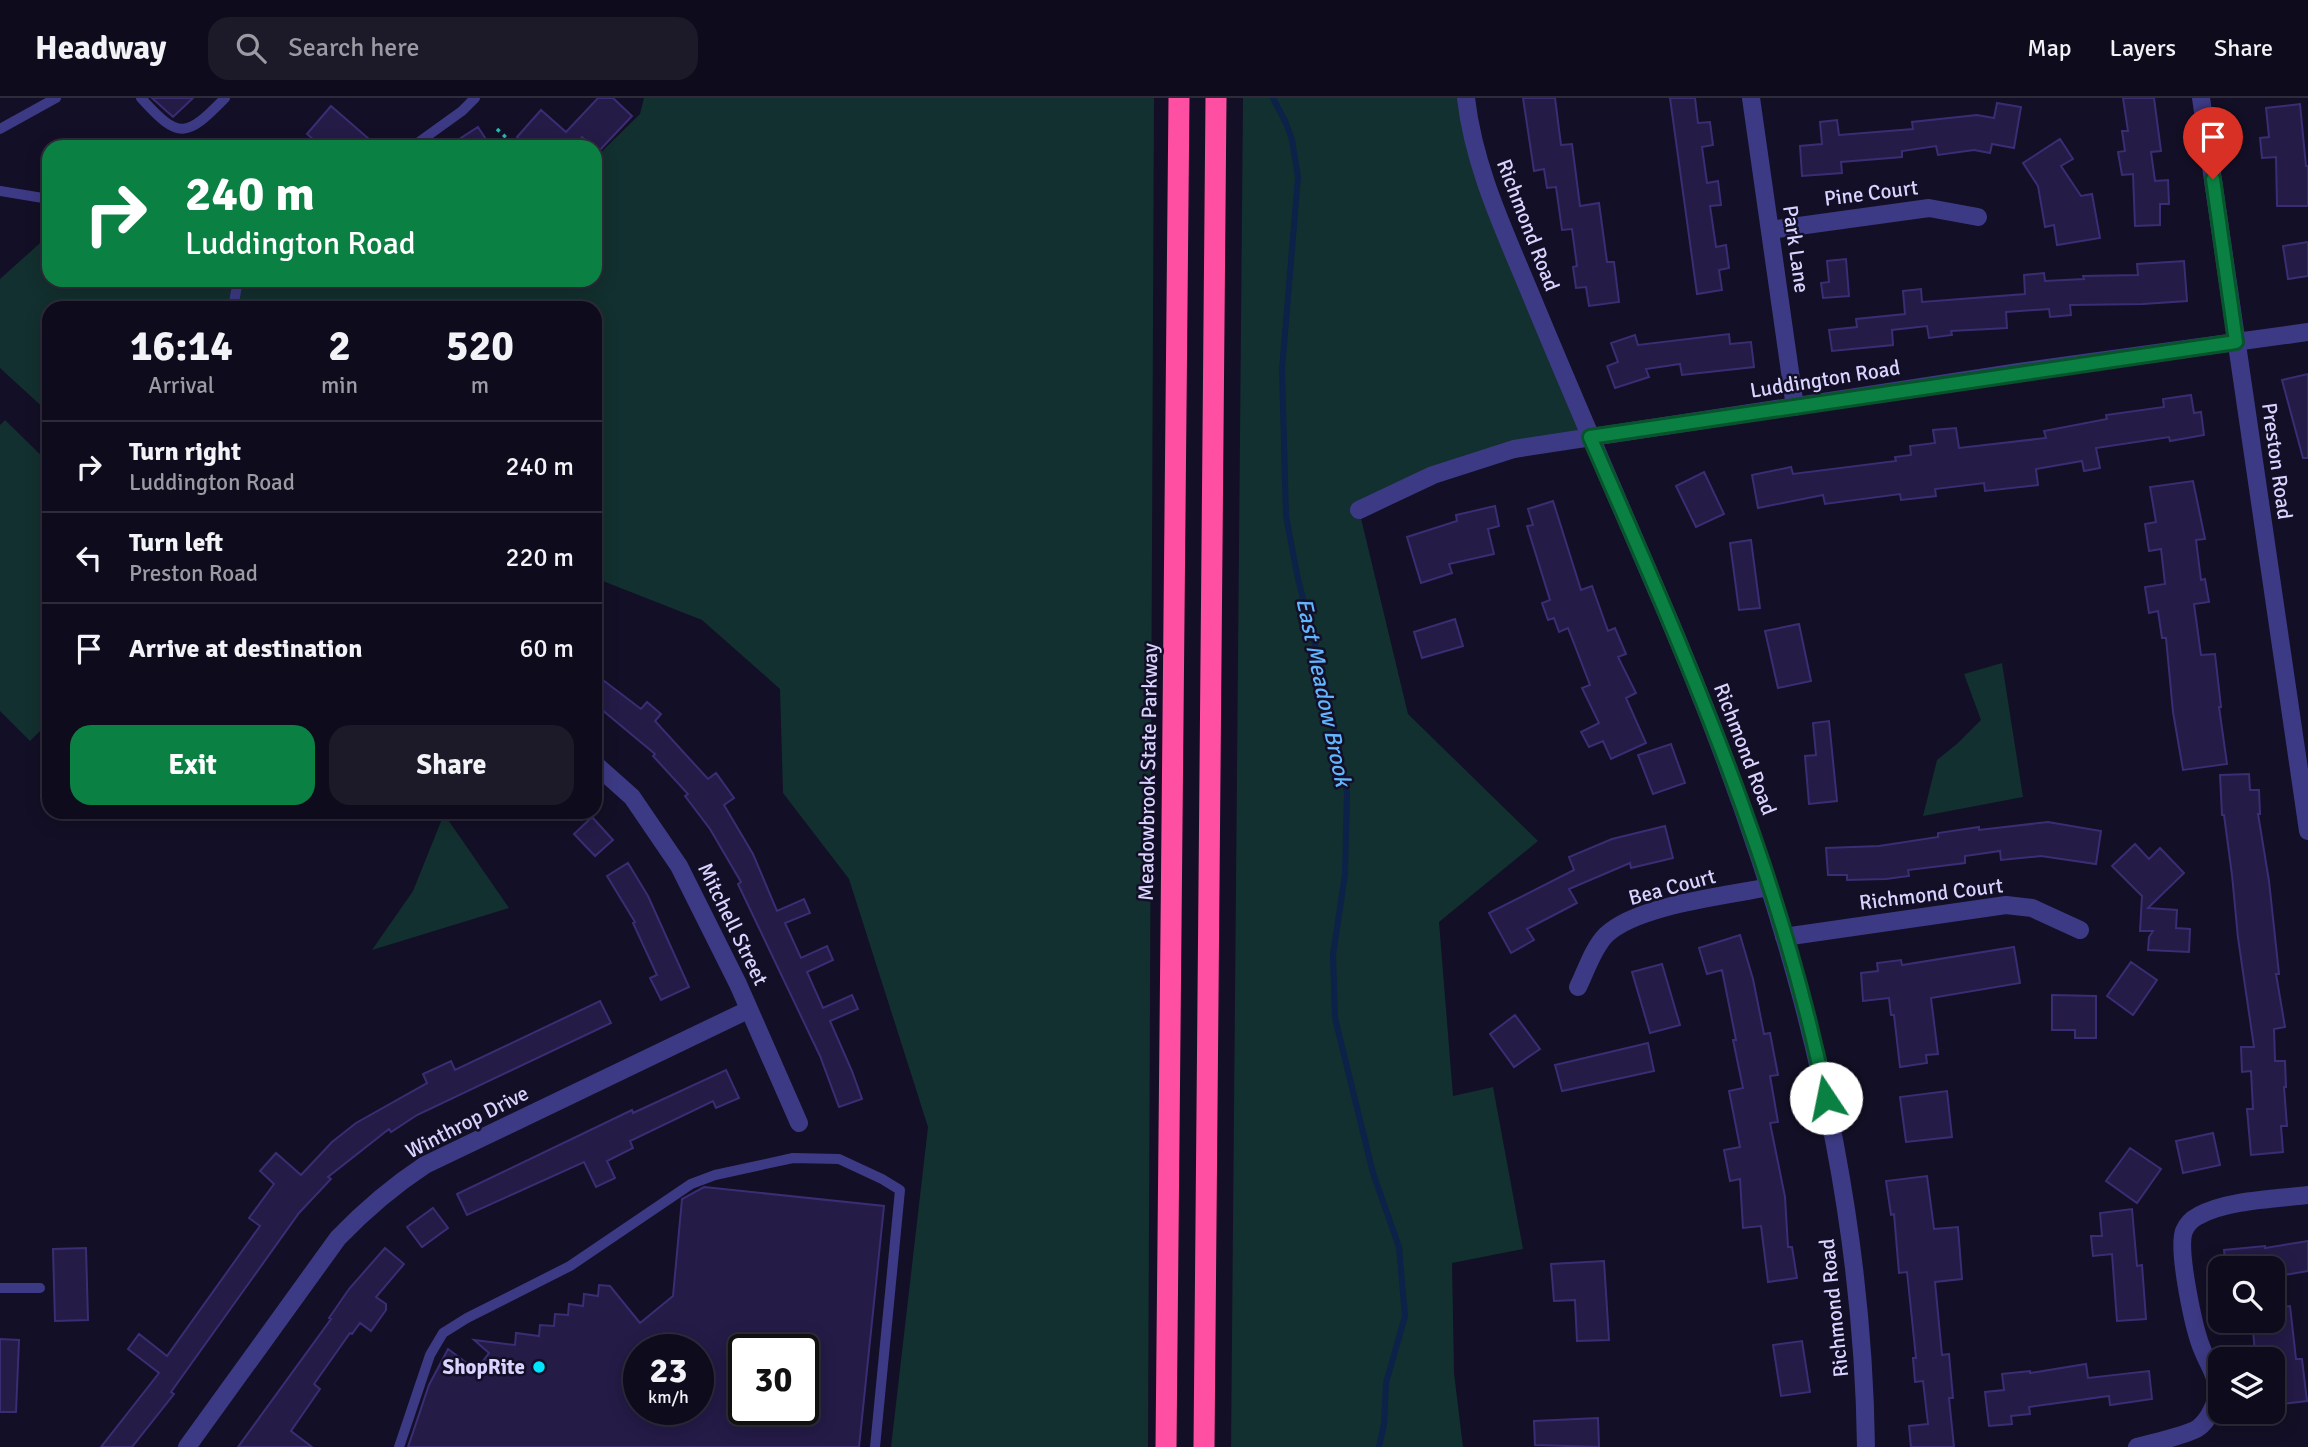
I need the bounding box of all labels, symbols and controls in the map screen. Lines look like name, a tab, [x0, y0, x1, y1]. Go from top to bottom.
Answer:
search box	[208, 17, 698, 80]
text: Headway	[35, 28, 166, 69]
icon: search	[232, 29, 270, 67]
text: Search here	[288, 32, 419, 64]
text: Map	[2027, 33, 2072, 63]
text: Layers	[2110, 33, 2176, 63]
text: Share	[2214, 33, 2273, 63]
pin	[2183, 107, 2243, 179]
icon: arrive	[2194, 118, 2232, 156]
street label: Richmond Road	[1491, 155, 1565, 295]
text: 240 m	[185, 164, 315, 224]
icon: right	[70, 168, 161, 259]
street label: Pine Court	[1822, 174, 1920, 212]
street label: Park Lane	[1777, 203, 1815, 295]
text: Luddington Road	[185, 224, 416, 263]
text: 16:14	[130, 321, 233, 372]
text: 2	[328, 321, 351, 372]
text: 520	[446, 321, 514, 372]
street label: Luddington Road	[1748, 354, 1902, 404]
text: Arrival	[148, 371, 215, 400]
text: min	[321, 371, 358, 400]
text: m	[471, 371, 489, 400]
street label: Preston Road	[2256, 401, 2298, 521]
text: Turn right	[129, 436, 241, 468]
icon: right	[70, 448, 108, 486]
text: 240 m	[505, 451, 574, 483]
text: Luddington Road	[129, 468, 295, 497]
text: Turn left	[129, 527, 223, 559]
icon: left	[70, 539, 108, 577]
text: 220 m	[505, 542, 574, 574]
text: Preston Road	[129, 559, 258, 588]
water label: East Meadow Brook	[1289, 595, 1358, 791]
icon: arrive	[70, 630, 108, 668]
text: Arrive at destination	[129, 633, 362, 665]
text: 60 m	[519, 633, 574, 665]
street label: Meadowbrook State Parkway	[1133, 643, 1163, 901]
street label: Richmond Road	[1708, 679, 1782, 819]
button: Exit	[70, 725, 315, 805]
button: Share	[329, 725, 574, 805]
street label: Mitchell Street	[692, 859, 774, 989]
street label: Bea Court	[1626, 863, 1718, 911]
street label: Richmond Court	[1857, 872, 2005, 916]
position arrow	[1789, 1061, 1863, 1135]
street label: Winthrop Drive	[401, 1080, 533, 1164]
street label: Richmond Road	[1814, 1237, 1854, 1379]
map controls	[2208, 1256, 2285, 1424]
button: search	[2208, 1256, 2285, 1333]
speed limit sign: 30	[728, 1334, 819, 1425]
button: layers	[2208, 1347, 2285, 1424]
text: 23	[650, 1349, 687, 1392]
place label: ShopRite	[442, 1354, 525, 1380]
marker: ShopRite	[531, 1359, 547, 1375]
text: km/h	[648, 1386, 689, 1408]

